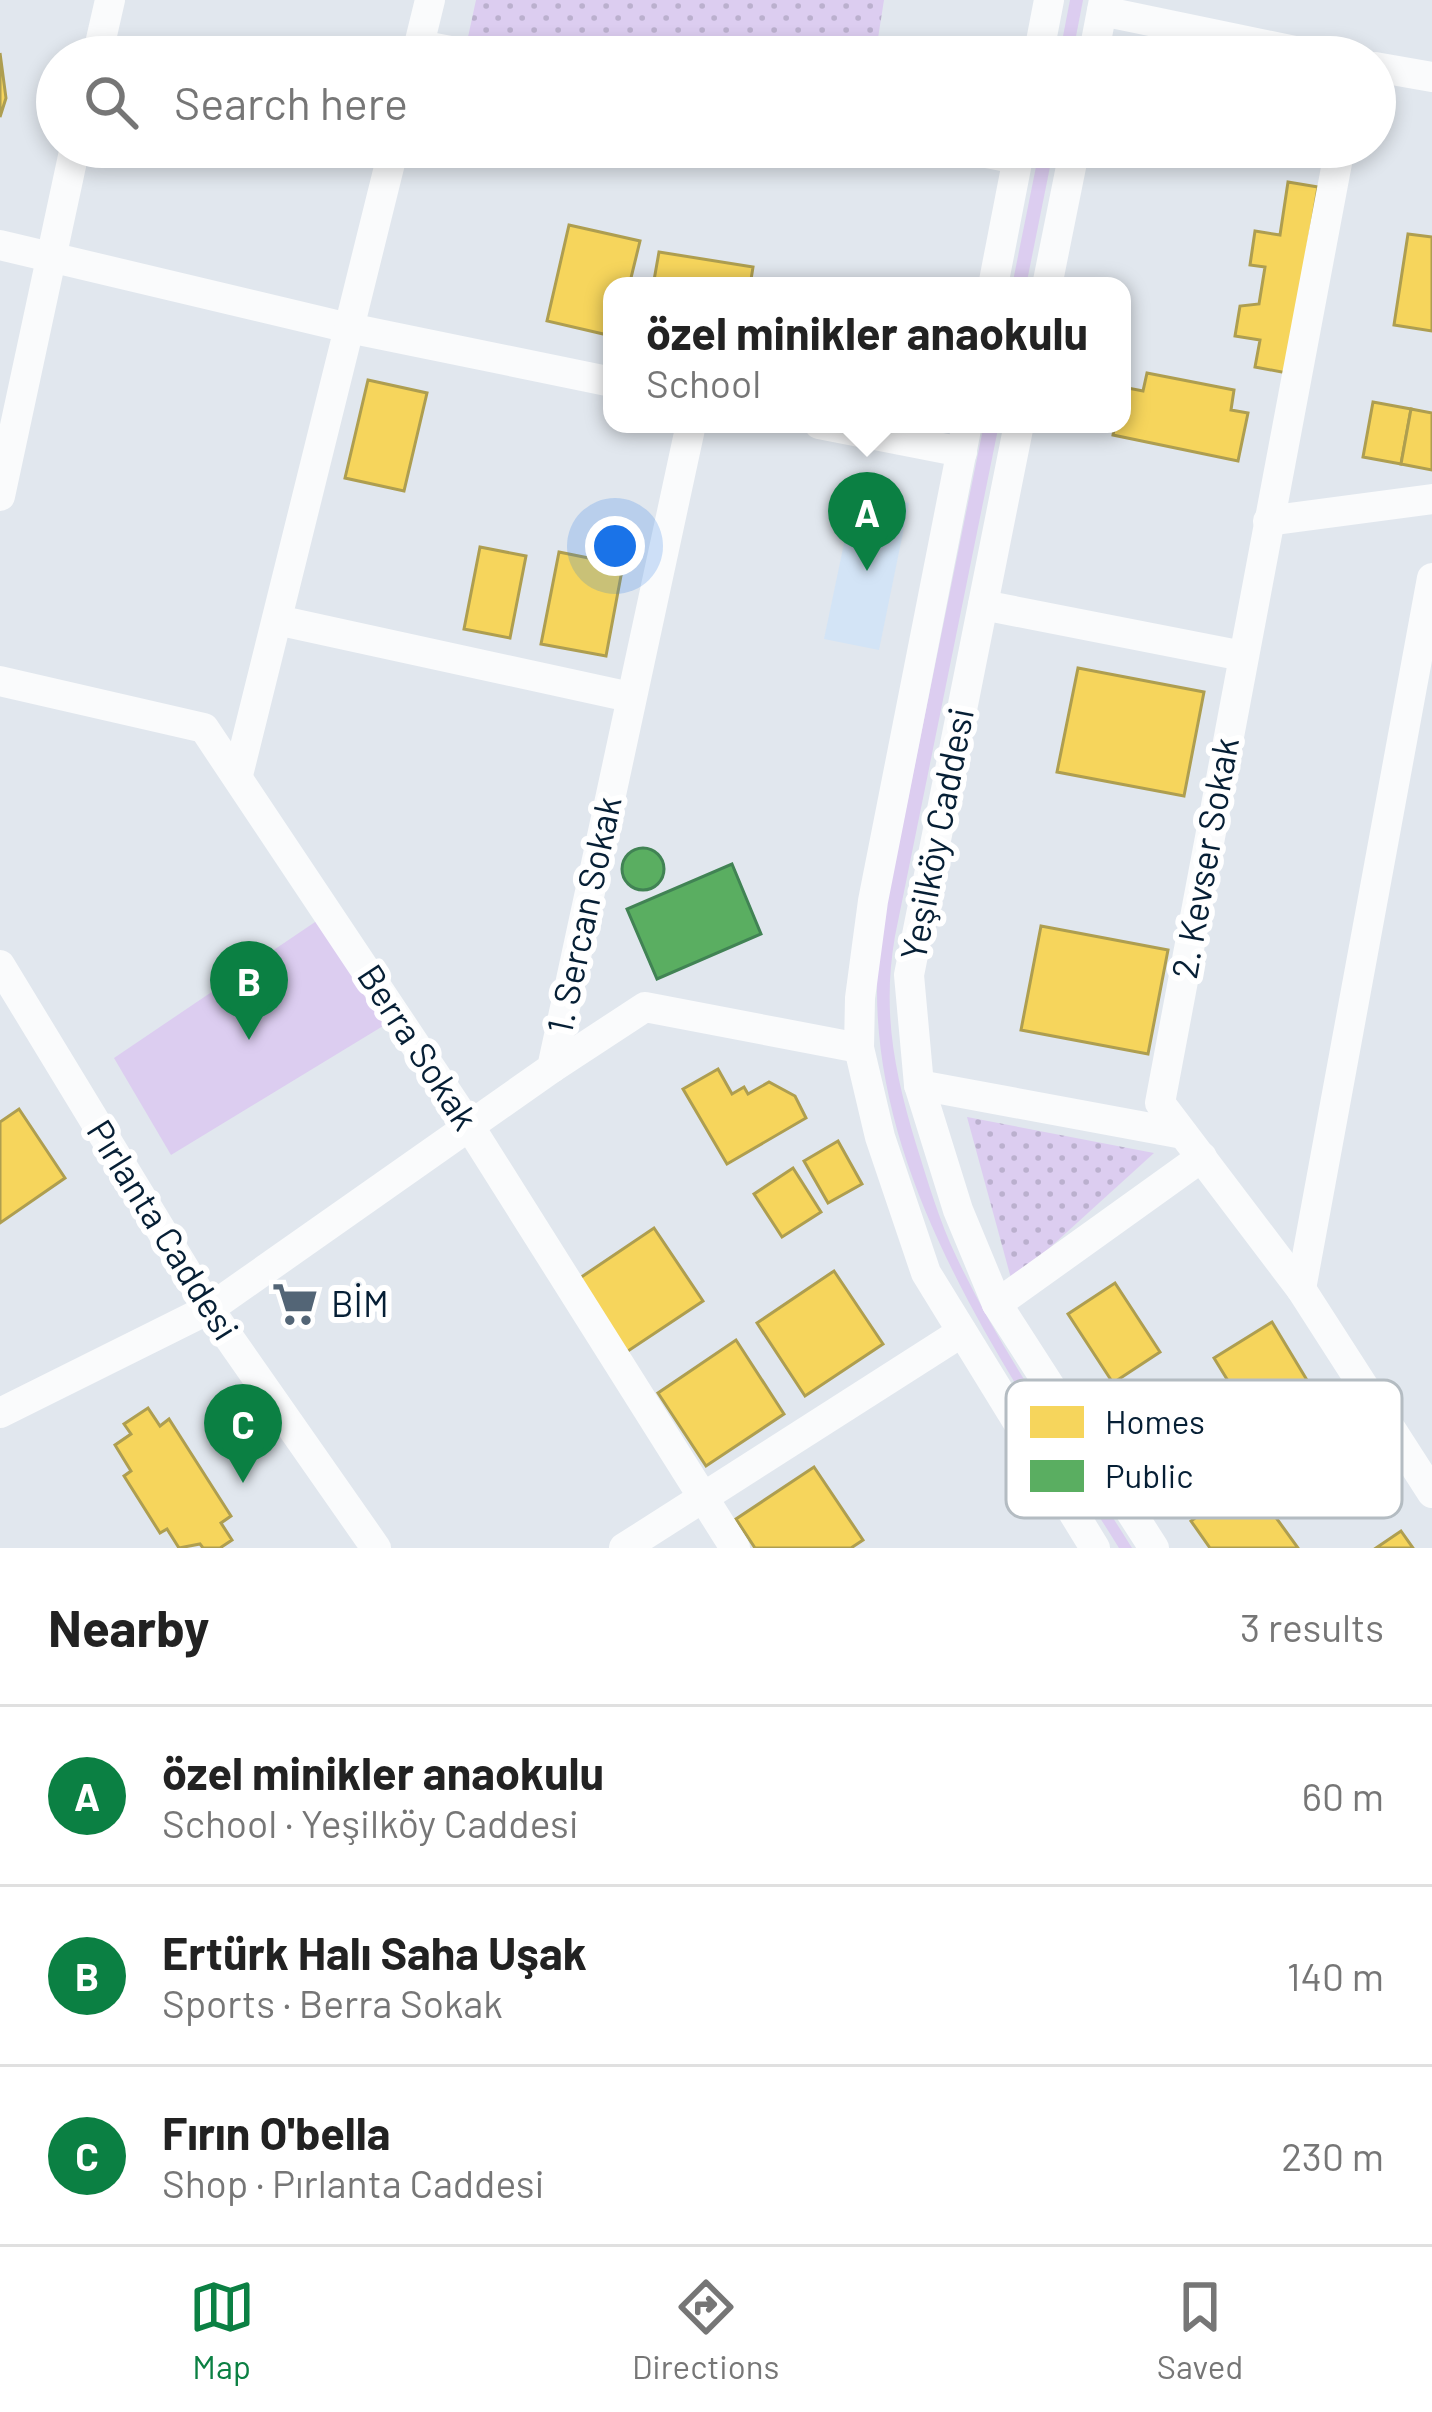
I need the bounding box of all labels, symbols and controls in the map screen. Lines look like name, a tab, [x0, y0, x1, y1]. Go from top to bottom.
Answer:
search box	[36, 36, 1396, 168]
icon: search	[78, 69, 144, 135]
text: Search here	[174, 75, 408, 129]
popup	[603, 277, 1131, 433]
text: özel minikler anaokulu	[646, 305, 1088, 359]
text: School	[646, 359, 761, 406]
pin: A	[828, 472, 906, 571]
your location	[585, 516, 645, 576]
street label: Yeşilköy Caddesi	[890, 704, 981, 964]
street label: 2. Kevser Sokak	[1161, 734, 1246, 982]
street label: 1. Sercan Sokak	[536, 792, 629, 1037]
pin: B	[210, 941, 288, 1040]
street label: Berra Sokak	[350, 956, 489, 1137]
street label: Pırlanta Caddesi	[79, 1111, 249, 1347]
supermarket icon: BİM	[270, 1279, 320, 1329]
place label: BİM	[331, 1281, 389, 1324]
legend	[1006, 1380, 1402, 1518]
pin: C	[204, 1384, 282, 1483]
text: Homes	[1105, 1401, 1205, 1441]
text: Public	[1105, 1455, 1193, 1495]
text: Nearby	[48, 1596, 209, 1657]
text: 3 results	[1240, 1603, 1384, 1650]
text: özel minikler anaokulu	[162, 1745, 604, 1799]
text: A	[74, 1772, 100, 1819]
text: 60 m	[1302, 1772, 1384, 1819]
text: School · Yeşilköy Caddesi	[162, 1799, 579, 1846]
text: Ertürk Halı Saha Uşak	[162, 1925, 587, 1979]
text: B	[75, 1952, 99, 1999]
text: 140 m	[1287, 1952, 1384, 1999]
text: Sports · Berra Sokak	[162, 1979, 503, 2026]
text: Fırın O'bella	[162, 2105, 391, 2159]
text: C	[75, 2132, 99, 2179]
text: 230 m	[1281, 2132, 1384, 2179]
text: Shop · Pırlanta Caddesi	[162, 2159, 545, 2206]
tab: Map	[189, 2274, 255, 2386]
tab: Directions	[632, 2274, 779, 2386]
tab: Saved	[1157, 2274, 1243, 2386]

